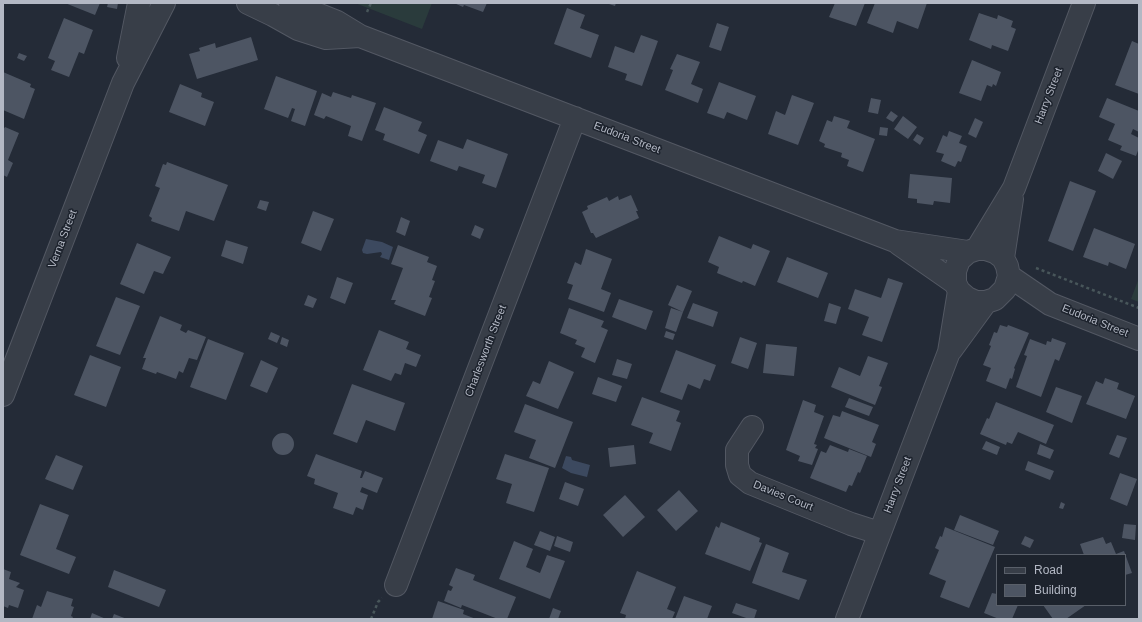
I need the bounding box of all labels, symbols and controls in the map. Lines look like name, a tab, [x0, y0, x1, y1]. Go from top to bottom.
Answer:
street label: Harry Street	[1032, 66, 1066, 126]
street label: Eudoria Street	[592, 119, 662, 157]
street label: Verna Street	[46, 208, 80, 270]
street label: Eudoria Street	[1060, 302, 1130, 340]
street label: Charlesworth Street	[462, 303, 510, 399]
street label: Harry Street	[881, 455, 915, 515]
street label: Davies Court	[751, 478, 815, 514]
legend	[996, 554, 1126, 606]
text: Road	[1034, 563, 1063, 577]
text: Building	[1034, 583, 1077, 597]

